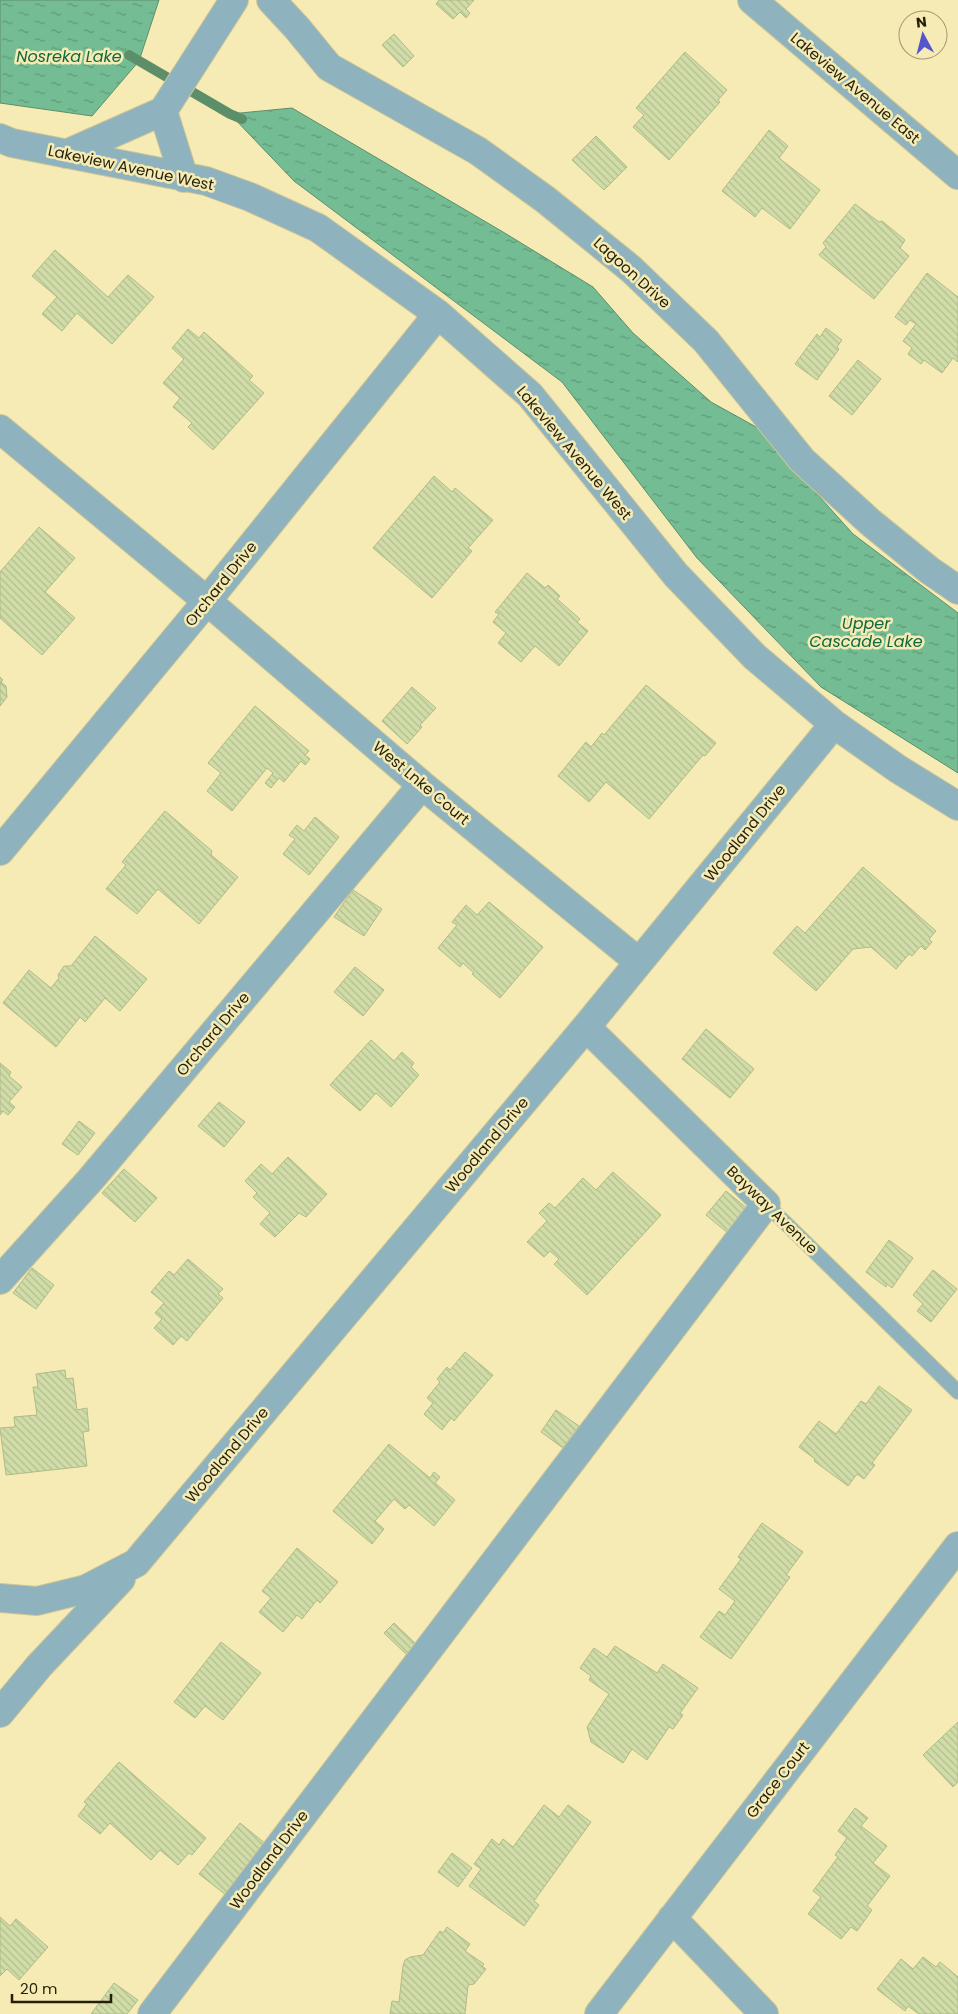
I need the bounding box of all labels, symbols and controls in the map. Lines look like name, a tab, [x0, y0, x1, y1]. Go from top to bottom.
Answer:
north arrow	[898, 10, 948, 60]
text: N	[915, 12, 928, 33]
street label: Lakeview Avenue East	[786, 27, 924, 148]
water label: Nosreka Lake	[16, 45, 122, 68]
street label: Lakeview Avenue West	[46, 140, 216, 195]
street label: Lagoon Drive	[589, 232, 675, 313]
street label: Lakeview Avenue West	[512, 381, 637, 524]
street label: Orchard Drive	[180, 537, 261, 631]
water label: Upper Cascade Lake	[809, 612, 923, 653]
street label: West Lnke Court	[369, 736, 474, 829]
street label: Woodland Drive	[699, 780, 790, 886]
street label: Orchard Drive	[171, 987, 254, 1080]
street label: Woodland Drive	[440, 1092, 533, 1197]
street label: Bayway Avenue	[722, 1161, 822, 1259]
street label: Woodland Drive	[180, 1402, 273, 1507]
street label: Grace Court	[741, 1737, 814, 1822]
street label: Woodland Drive	[224, 1806, 313, 1914]
scale bar	[12, 1972, 111, 2004]
text: 20 m	[20, 1978, 58, 1999]

